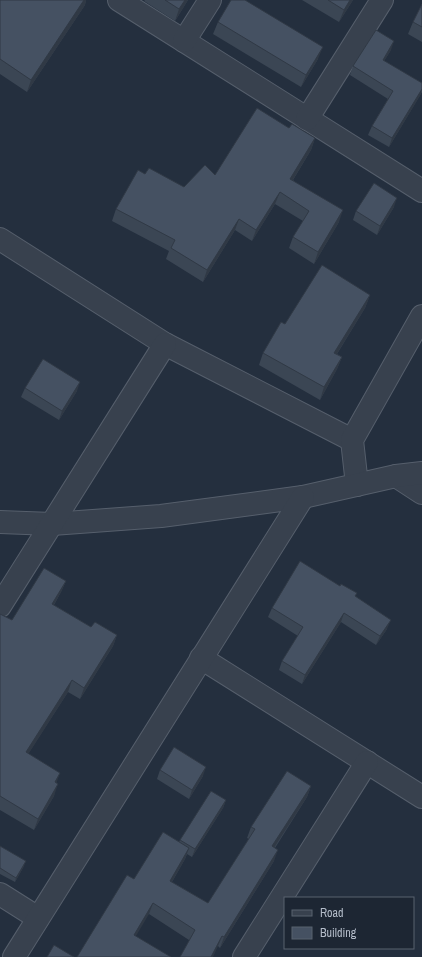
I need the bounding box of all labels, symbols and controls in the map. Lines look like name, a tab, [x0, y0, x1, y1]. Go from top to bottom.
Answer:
legend	[284, 897, 414, 949]
text: Road	[320, 905, 344, 921]
text: Building	[320, 925, 357, 941]

